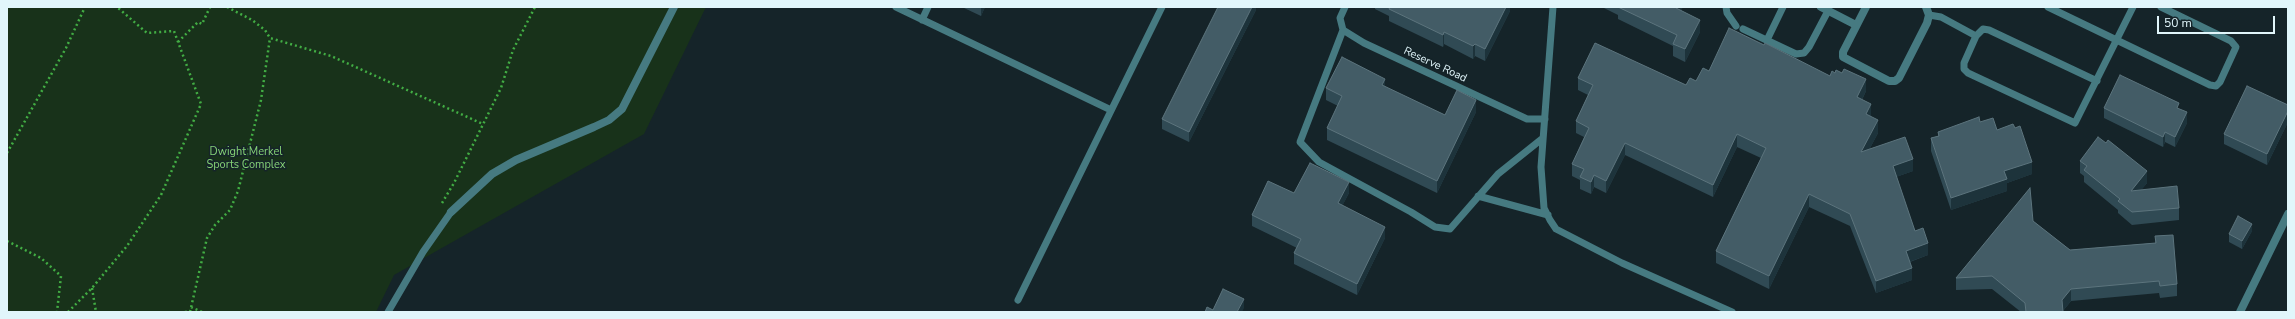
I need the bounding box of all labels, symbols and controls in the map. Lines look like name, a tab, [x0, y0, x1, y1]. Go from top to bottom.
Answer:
scale bar	[2159, 8, 2277, 34]
text: 50 m	[2164, 15, 2192, 31]
street label: Reserve Road	[1401, 45, 1469, 85]
park label: Dwight Merkel Sports Complex	[206, 145, 286, 171]

